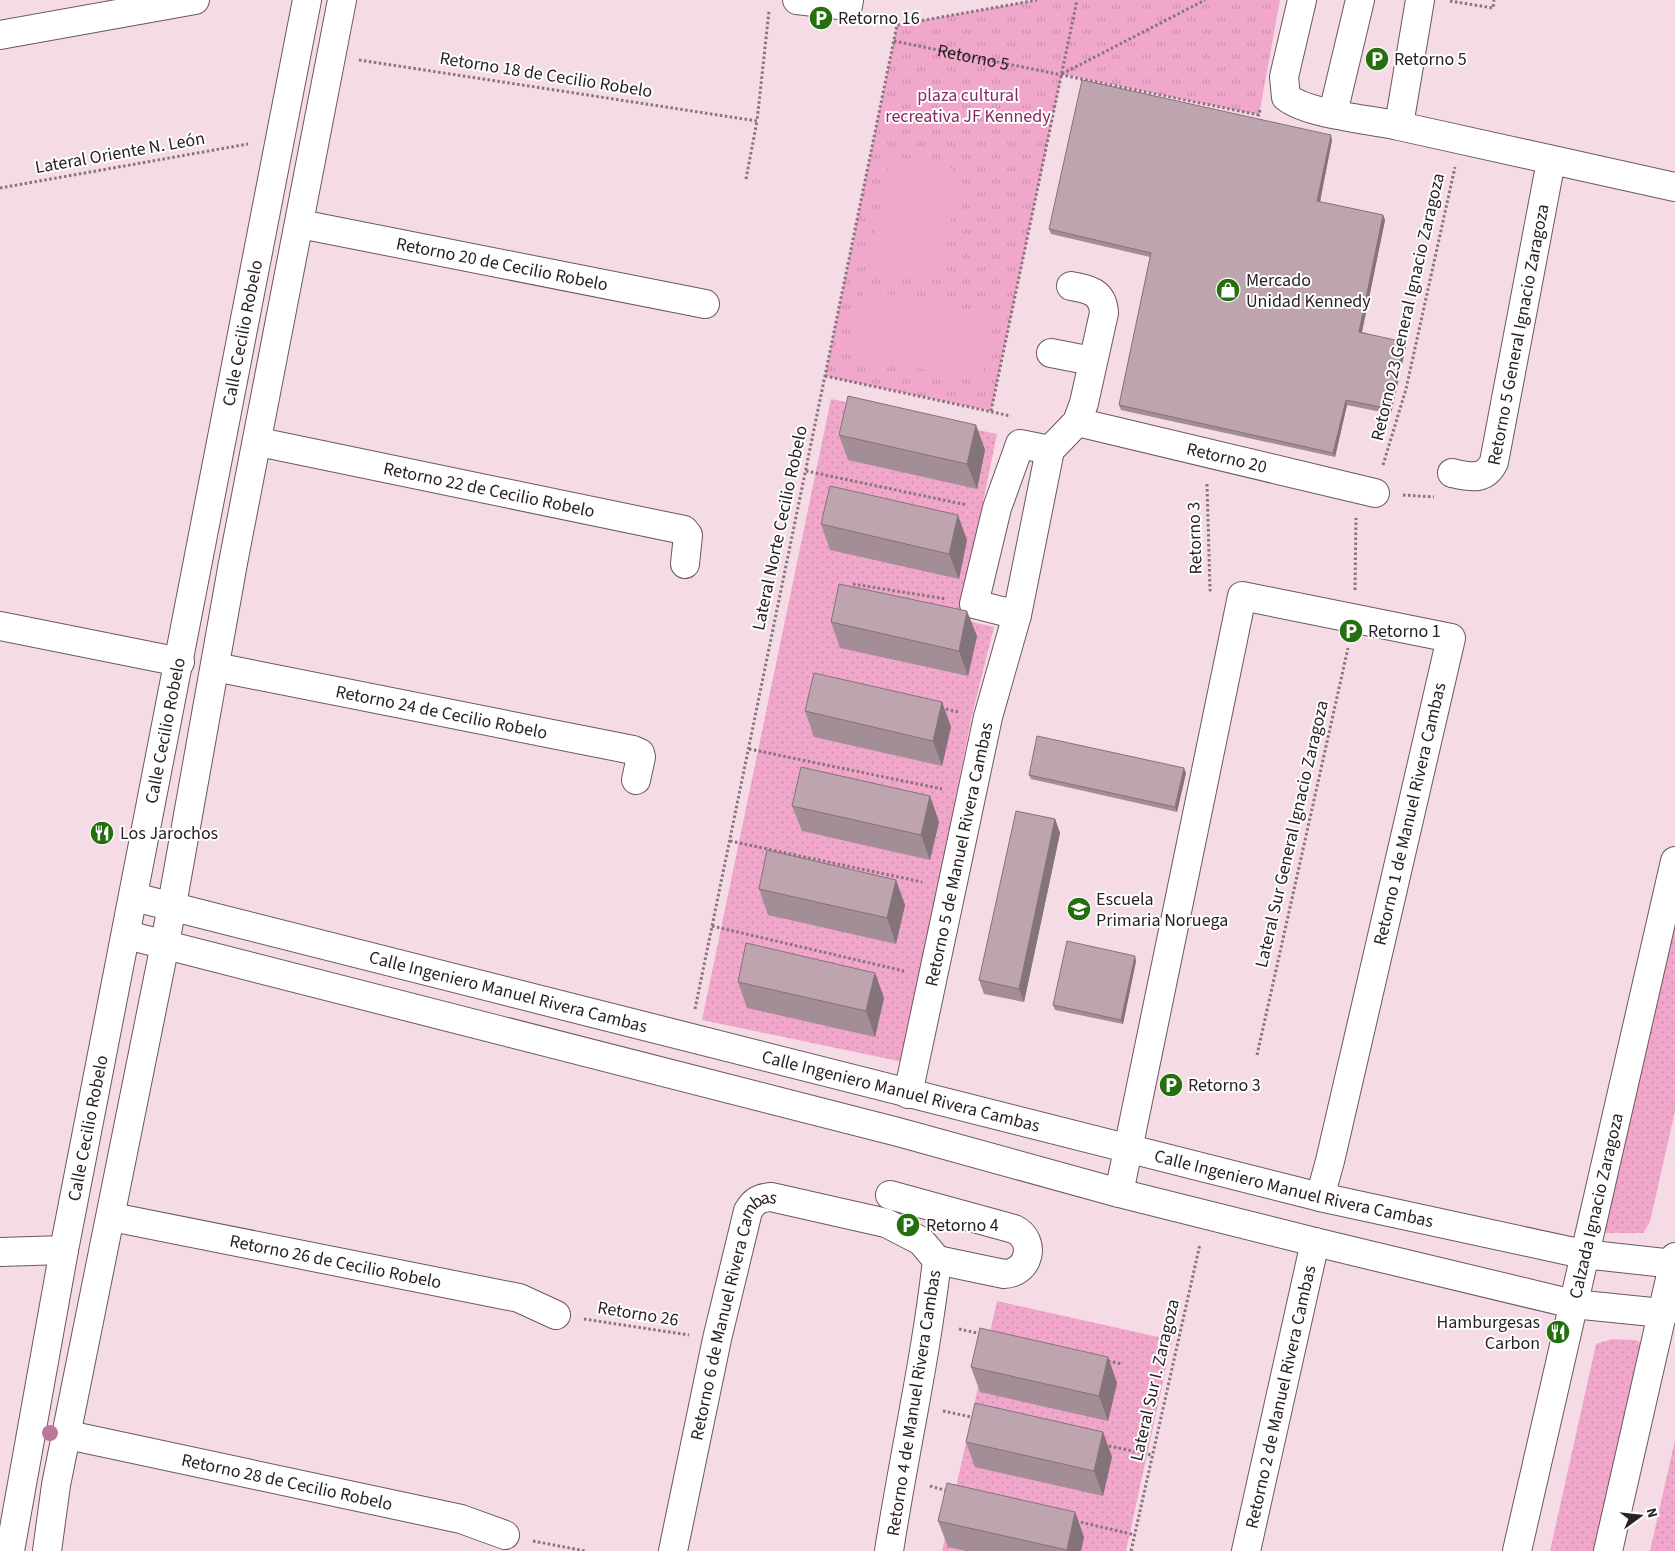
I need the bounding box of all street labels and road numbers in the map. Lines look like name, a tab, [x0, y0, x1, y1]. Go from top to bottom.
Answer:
street label: Retorno 5	[935, 38, 1012, 77]
street label: Retorno 18 de Cecilio Robelo	[438, 46, 654, 104]
street label: Lateral Oriente N. León	[33, 126, 207, 180]
street label: Retorno 23 General Ignacio Zaragoza	[1365, 171, 1451, 443]
street label: Retorno 5 General Ignacio Zaragoza	[1481, 202, 1555, 467]
street label: Retorno 20 de Cecilio Robelo	[394, 231, 610, 297]
street label: Calle Cecilio Robelo	[216, 258, 269, 408]
street label: Lateral Norte Cecilio Robelo	[746, 423, 814, 633]
street label: Retorno 20	[1184, 436, 1270, 479]
street label: Retorno 22 de Cecilio Robelo	[381, 456, 597, 524]
street label: Retorno 3	[1181, 501, 1209, 575]
street label: Calle Cecilio Robelo	[139, 655, 191, 806]
street label: Retorno 24 de Cecilio Robelo	[334, 679, 550, 745]
street label: Retorno 1 de Manuel Rivera Cambas	[1368, 680, 1452, 948]
street label: Lateral Sur General Ignacio Zaragoza	[1249, 698, 1335, 970]
street label: Retorno 5 de Manuel Rivera Cambas	[919, 720, 999, 989]
street label: Calle Ingeniero Manuel Rivera Cambas	[366, 944, 650, 1039]
street label: Calle Ingeniero Manuel Rivera Cambas	[759, 1044, 1043, 1138]
street label: Calle Cecilio Robelo	[61, 1053, 114, 1203]
street label: Calzada Ignacio Zaragoza	[1563, 1111, 1629, 1301]
street label: Calle Ingeniero Manuel Rivera Cambas	[1152, 1143, 1436, 1234]
street label: Retorno 6 de Manuel Rivera Cambas	[684, 1184, 780, 1442]
street label: Retorno 26 de Cecilio Robelo	[228, 1228, 444, 1295]
street label: Retorno 2 de Manuel Rivera Cambas	[1239, 1263, 1322, 1531]
street label: Retorno 4 de Manuel Rivera Cambas	[881, 1268, 947, 1538]
street label: Retorno 26	[596, 1295, 680, 1333]
street label: Lateral Sur I. Zaragoza	[1124, 1296, 1186, 1464]
street label: Retorno 28 de Cecilio Robelo	[179, 1447, 395, 1517]

